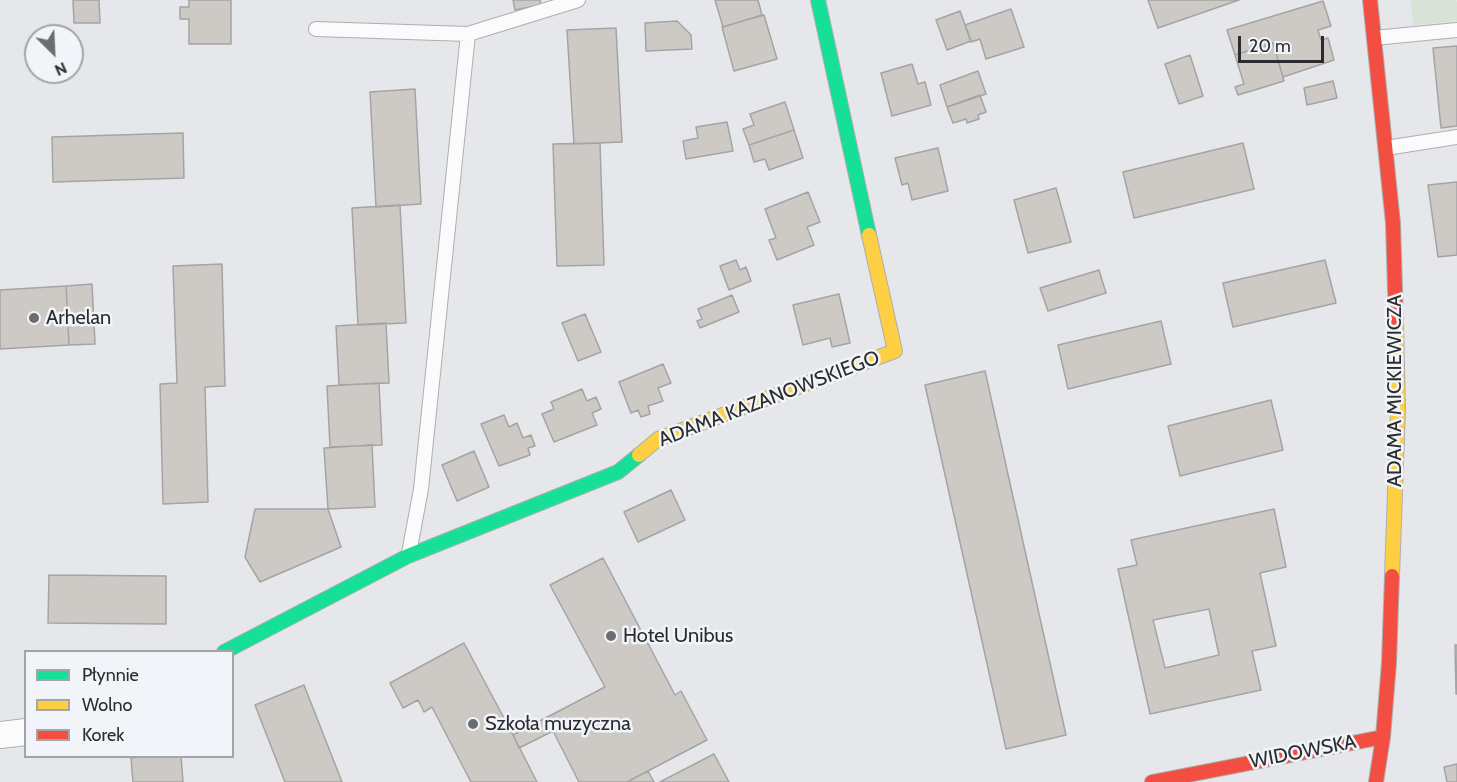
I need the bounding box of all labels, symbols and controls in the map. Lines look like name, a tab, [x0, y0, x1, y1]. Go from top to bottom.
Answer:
north arrow	[24, 24, 84, 84]
scale bar	[1241, 24, 1326, 62]
text: 20 m	[1249, 35, 1291, 57]
text: N	[52, 58, 70, 80]
street label: ADAMA MICKIEWICZA	[1383, 295, 1407, 487]
place label: Arhelan	[46, 306, 111, 330]
marker: Arhelan	[27, 311, 41, 325]
street label: ADAMA KAZANOWSKIEGO	[655, 346, 883, 452]
place label: Hotel Unibus	[623, 624, 733, 648]
marker: Hotel Unibus	[604, 629, 618, 643]
legend	[24, 650, 234, 758]
text: Płynnie	[82, 664, 139, 686]
text: Wolno	[82, 694, 132, 716]
place label: Szkoła muzyczna	[485, 712, 631, 736]
marker: Szkoła muzyczna	[466, 717, 480, 731]
text: Korek	[82, 724, 124, 746]
street label: WIDOWSKA	[1248, 730, 1358, 774]

